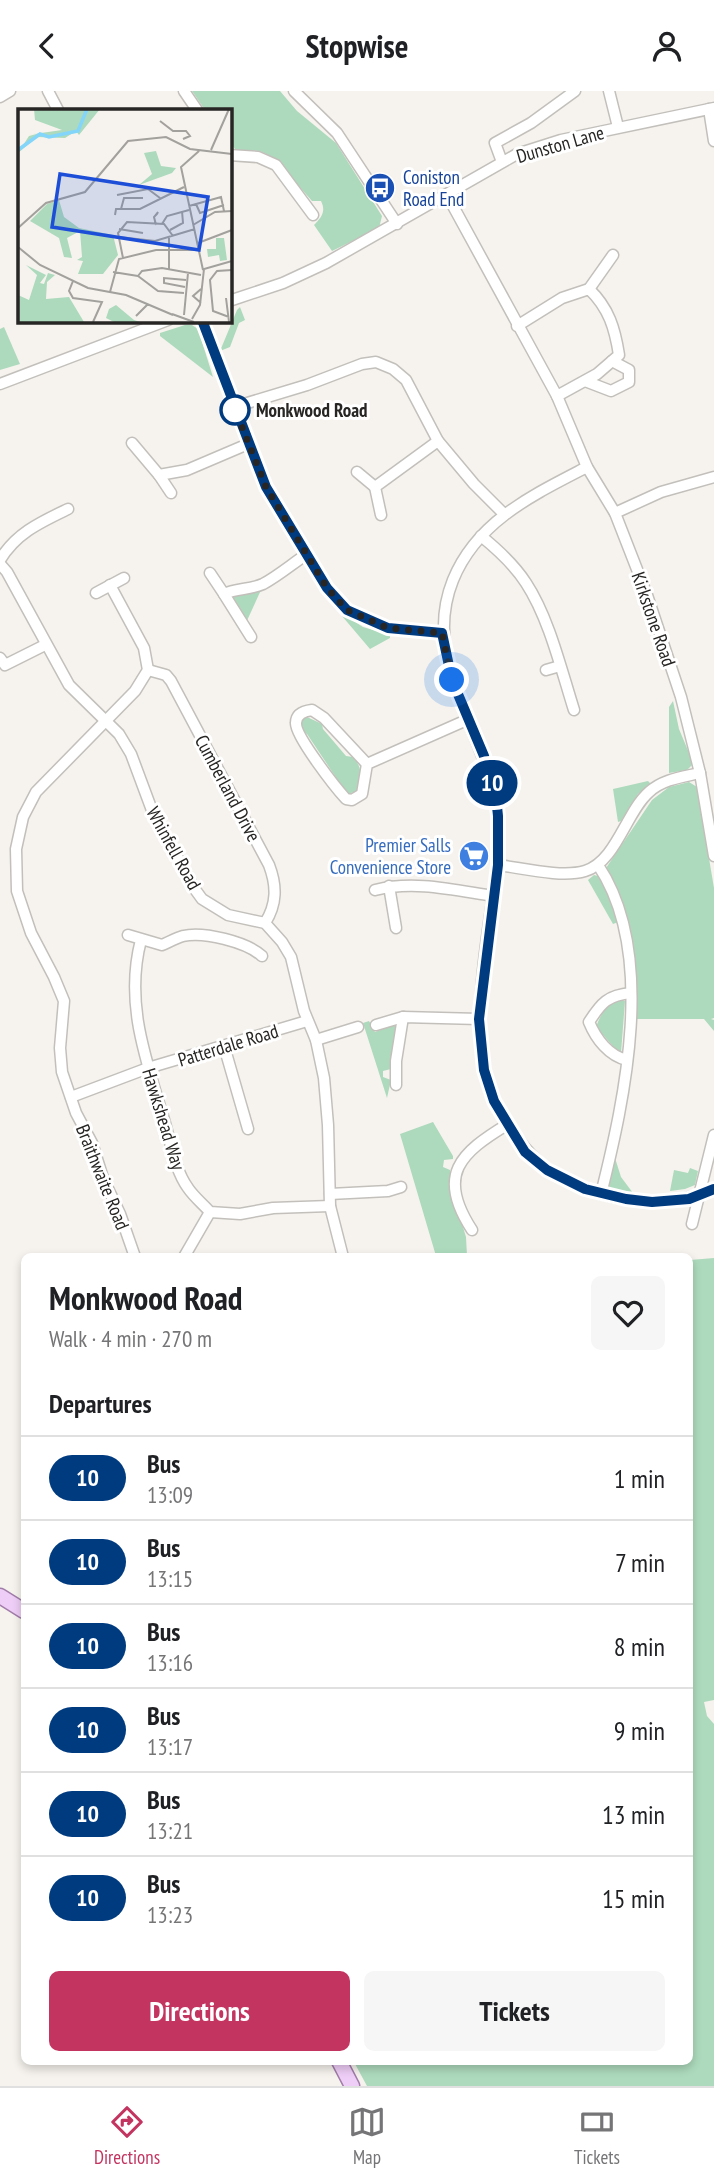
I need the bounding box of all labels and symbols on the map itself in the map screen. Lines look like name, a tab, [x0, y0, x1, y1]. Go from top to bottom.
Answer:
inset map	[18, 109, 231, 322]
street label: Dunston Lane	[513, 120, 607, 168]
place label: Coniston Road End	[403, 165, 464, 211]
bus stop icon: Coniston Road End	[363, 171, 397, 205]
marker: Monkwood Road	[220, 395, 250, 425]
place label: Monkwood Road	[256, 398, 367, 422]
street label: Kirkstone Road	[627, 569, 681, 669]
your location	[434, 662, 469, 697]
street label: Cumberland Drive	[190, 730, 266, 846]
line badge: 10	[461, 760, 524, 806]
street label: Whinfell Road	[141, 802, 207, 894]
place label: Premier Salls Convenience Store	[330, 833, 451, 879]
supermarket icon: Premier Salls Convenience Store	[457, 839, 491, 873]
street label: Patterdale Road	[175, 1018, 281, 1072]
street label: Hawkshead Way	[137, 1065, 191, 1174]
street label: Braithwaite Road	[71, 1121, 135, 1233]

